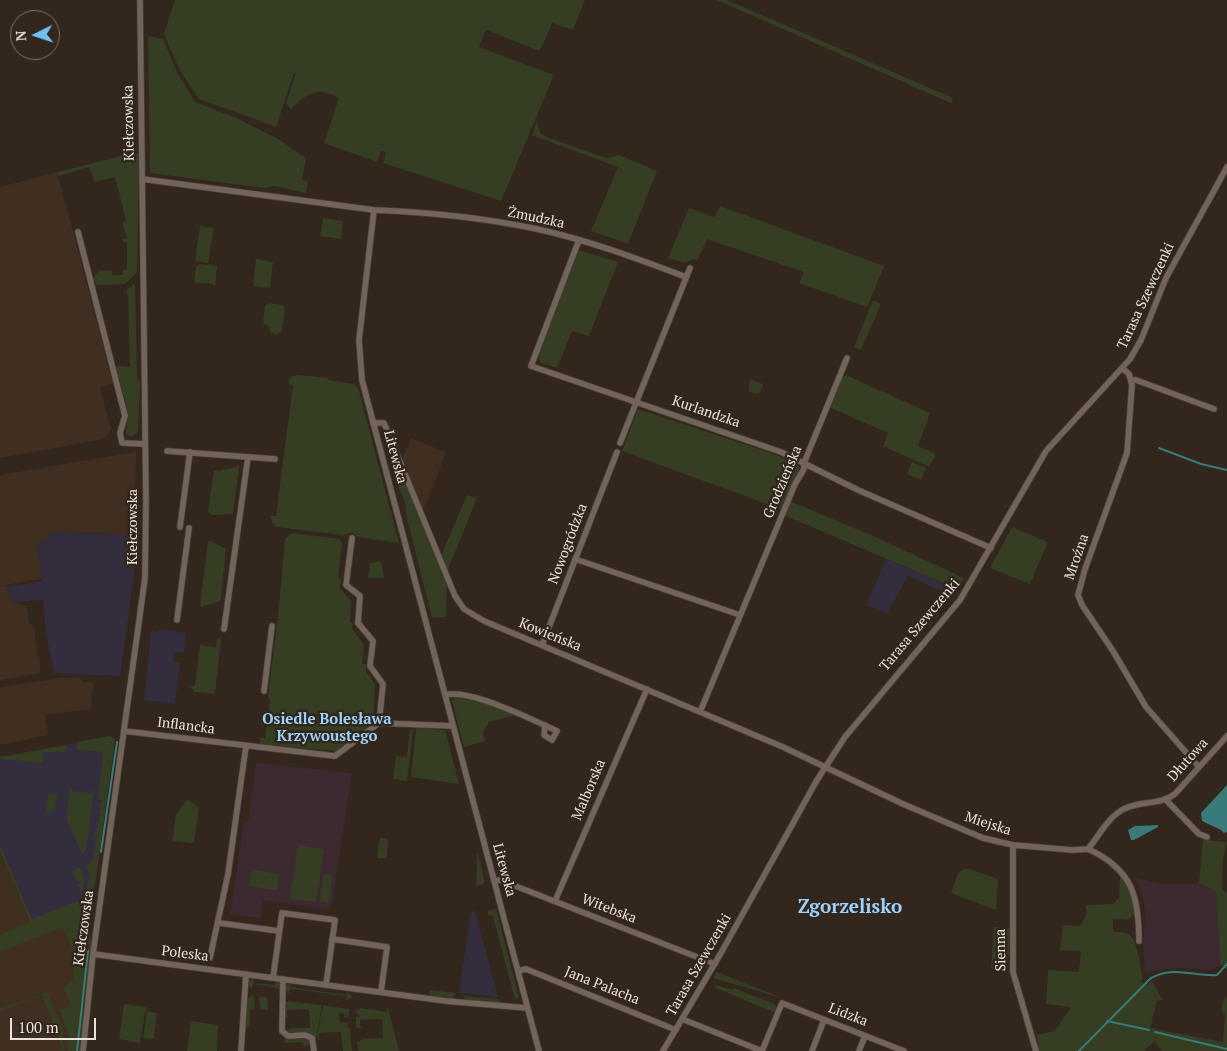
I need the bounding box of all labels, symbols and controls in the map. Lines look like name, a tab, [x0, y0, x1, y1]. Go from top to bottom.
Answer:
north arrow	[10, 10, 60, 60]
text: N	[11, 30, 30, 42]
street label: Kiełczowska	[120, 85, 138, 161]
street label: Żmudzka	[506, 204, 566, 232]
street label: Tarasa Szewczenki	[1114, 240, 1178, 352]
street label: Kurlandzka	[670, 393, 742, 431]
street label: Litewska	[380, 428, 410, 486]
street label: Grodzieńska	[760, 443, 806, 521]
street label: Kiełczowska	[125, 489, 141, 565]
street label: Nowogródzka	[545, 501, 591, 587]
street label: Mroźna	[1061, 532, 1093, 582]
street label: Tarasa Szewczenki	[877, 575, 963, 675]
street label: Kowieńska	[516, 615, 584, 655]
district label: Osiedle Bolesława Krzywoustego	[262, 711, 392, 746]
street label: Inflancka	[156, 714, 216, 738]
street label: Dłutowa	[1164, 735, 1212, 785]
street label: Malborska	[569, 757, 609, 823]
street label: Miejska	[963, 809, 1013, 839]
street label: Litewska	[489, 841, 519, 899]
street label: Kiełczowska	[70, 889, 98, 967]
street label: Witebska	[579, 891, 639, 927]
district label: Zgorzelisko	[798, 897, 902, 919]
street label: Tarasa Szewczenki	[663, 911, 735, 1019]
street label: Sienna	[992, 929, 1010, 971]
street label: Poleska	[161, 943, 209, 965]
street label: Jana Palacha	[562, 963, 642, 1009]
street label: Lidzka	[826, 1000, 870, 1030]
scale bar	[12, 1008, 99, 1040]
text: 100 m	[18, 1017, 59, 1037]

